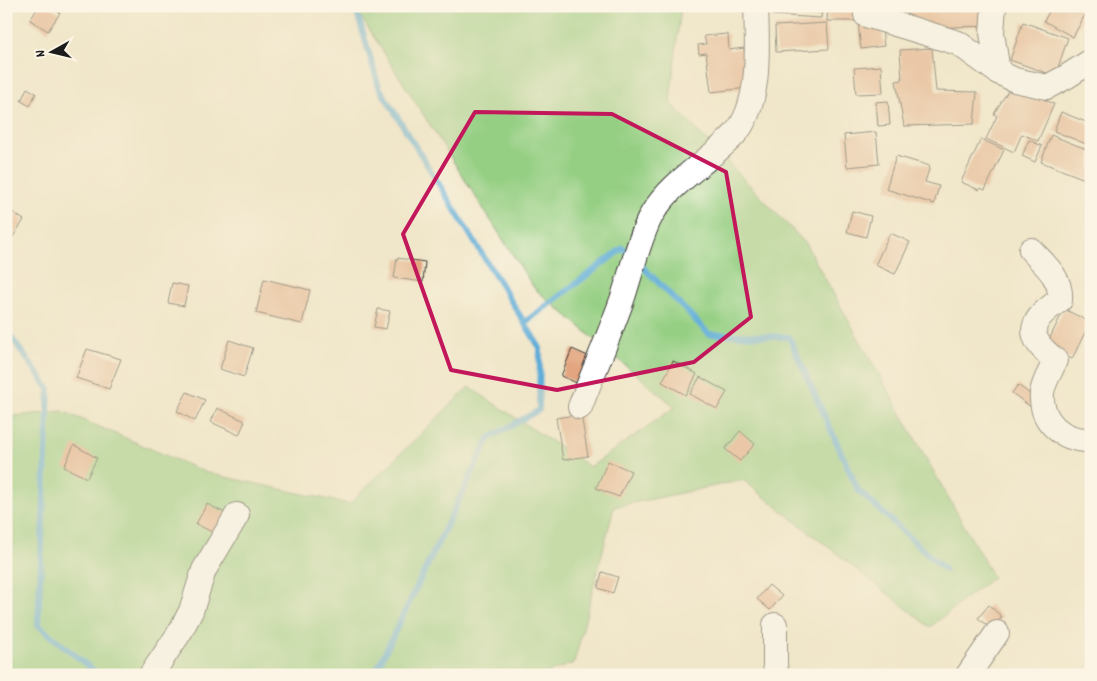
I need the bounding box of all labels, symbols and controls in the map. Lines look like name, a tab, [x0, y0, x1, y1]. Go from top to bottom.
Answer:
north arrow	[28, 28, 78, 78]
text: N	[31, 49, 51, 58]

